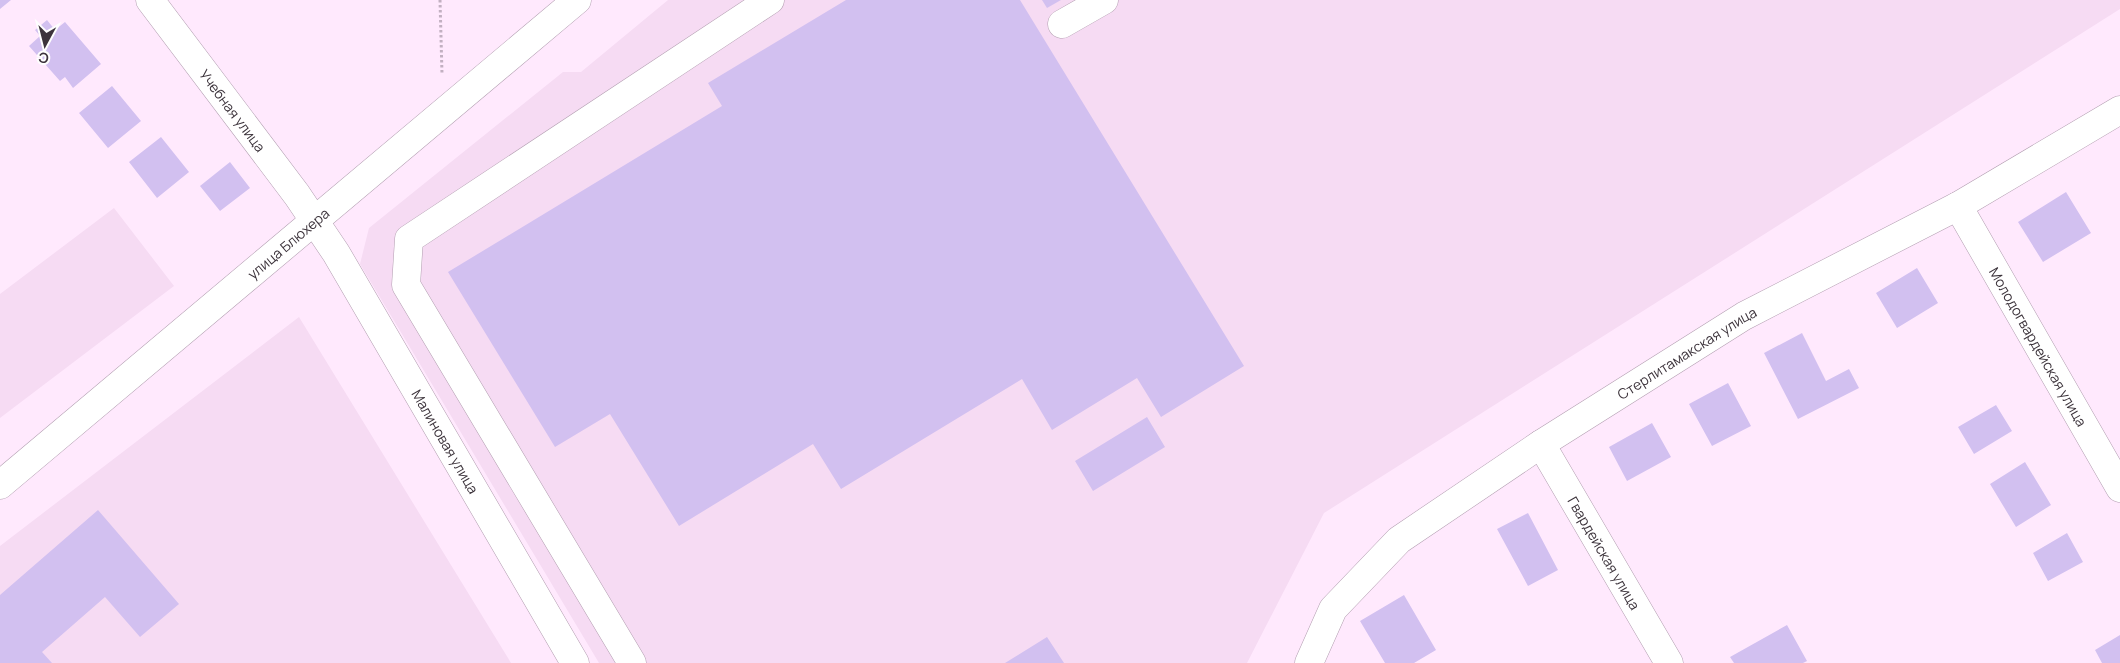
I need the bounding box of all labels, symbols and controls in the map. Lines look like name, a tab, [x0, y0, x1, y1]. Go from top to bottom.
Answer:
north arrow	[20, 20, 70, 70]
text: С	[37, 48, 50, 68]
street label: Учебная улица	[196, 65, 270, 155]
street label: улица Блюхера	[243, 203, 333, 283]
street label: Молодогвардейская улица	[1986, 264, 2092, 429]
street label: Стерлитамакская улица	[1613, 302, 1760, 403]
street label: Малиновая улица	[408, 386, 484, 497]
street label: Гвардейская улица	[1564, 493, 1645, 613]

